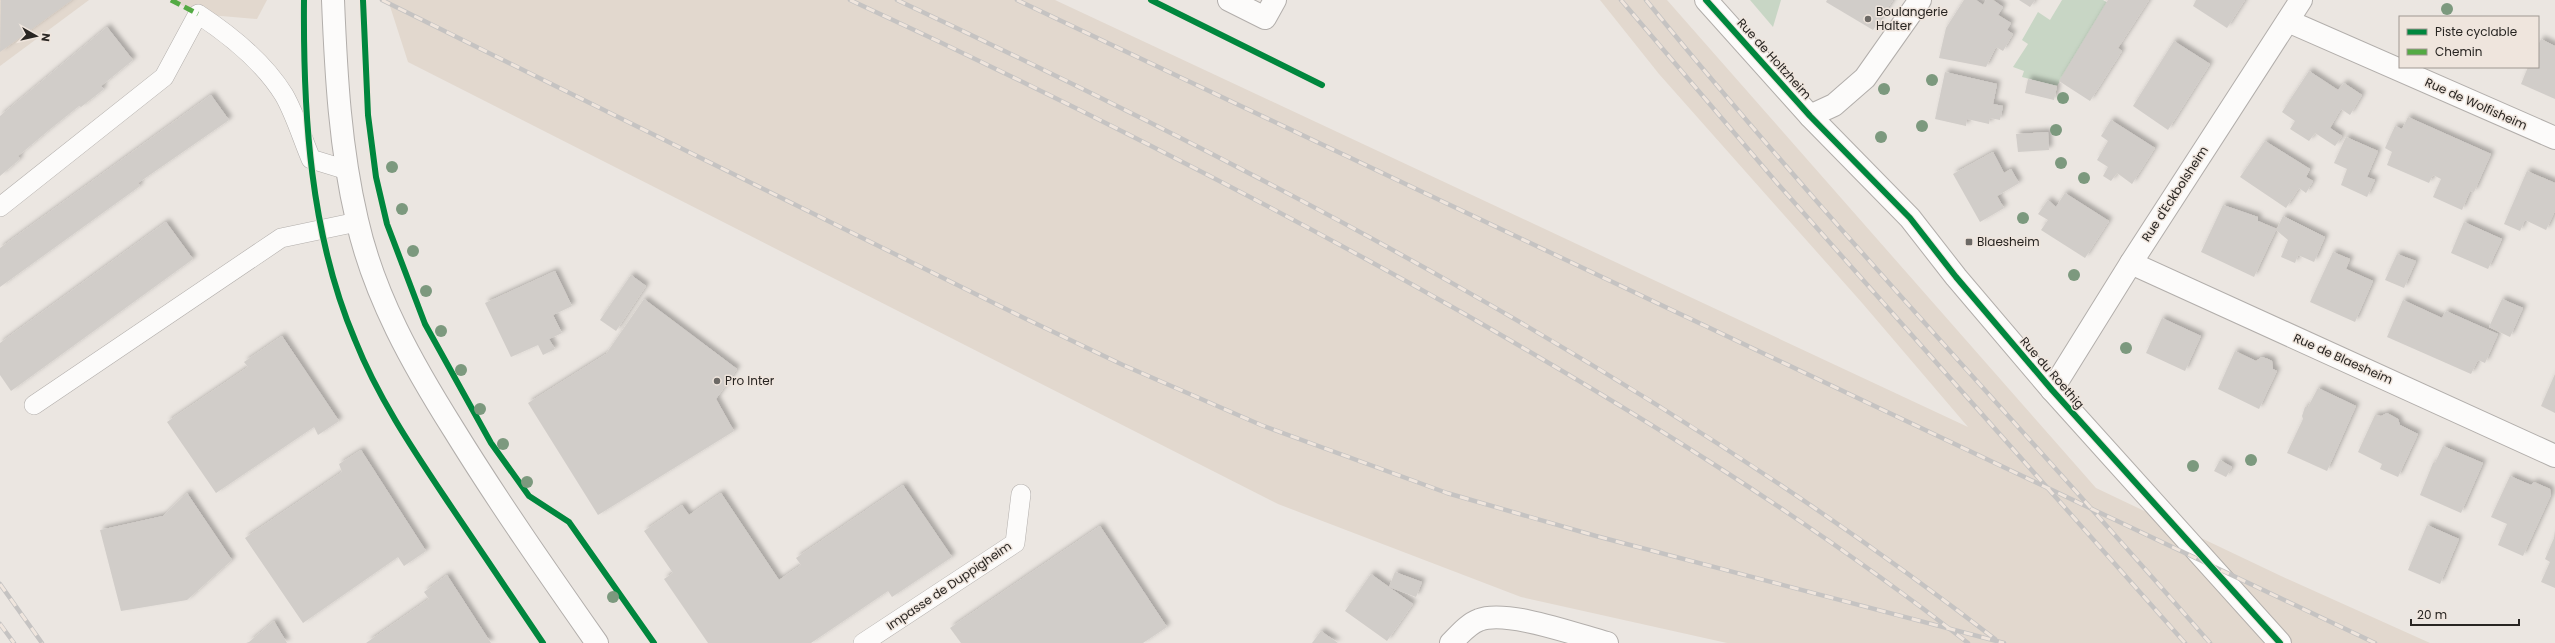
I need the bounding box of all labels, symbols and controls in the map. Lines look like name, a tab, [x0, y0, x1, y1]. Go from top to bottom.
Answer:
place label: Boulangerie Halter	[1876, 3, 1948, 34]
street label: Rue de Holtzheim	[1733, 14, 1815, 103]
marker: Boulangerie Halter	[1863, 14, 1873, 24]
north arrow	[16, 16, 56, 56]
legend	[2399, 16, 2539, 68]
text: Piste cyclable	[2435, 23, 2517, 40]
text: N	[37, 32, 54, 43]
text: Chemin	[2435, 43, 2482, 60]
street label: Rue de Wolfisheim	[2422, 73, 2530, 134]
street label: Rue d'Eckbolsheim	[2137, 143, 2212, 245]
place label: Blaesheim	[1977, 233, 2040, 250]
marker: Blaesheim	[1964, 237, 1974, 247]
street label: Rue de Blaesheim	[2291, 329, 2396, 388]
street label: Rue du Roethig	[2016, 333, 2088, 412]
place label: Pro Inter	[725, 372, 775, 389]
marker: Pro Inter	[712, 376, 722, 386]
street label: Impasse de Duppigheim	[883, 537, 1015, 634]
scale bar	[2411, 601, 2519, 627]
text: 20 m	[2417, 606, 2447, 623]

